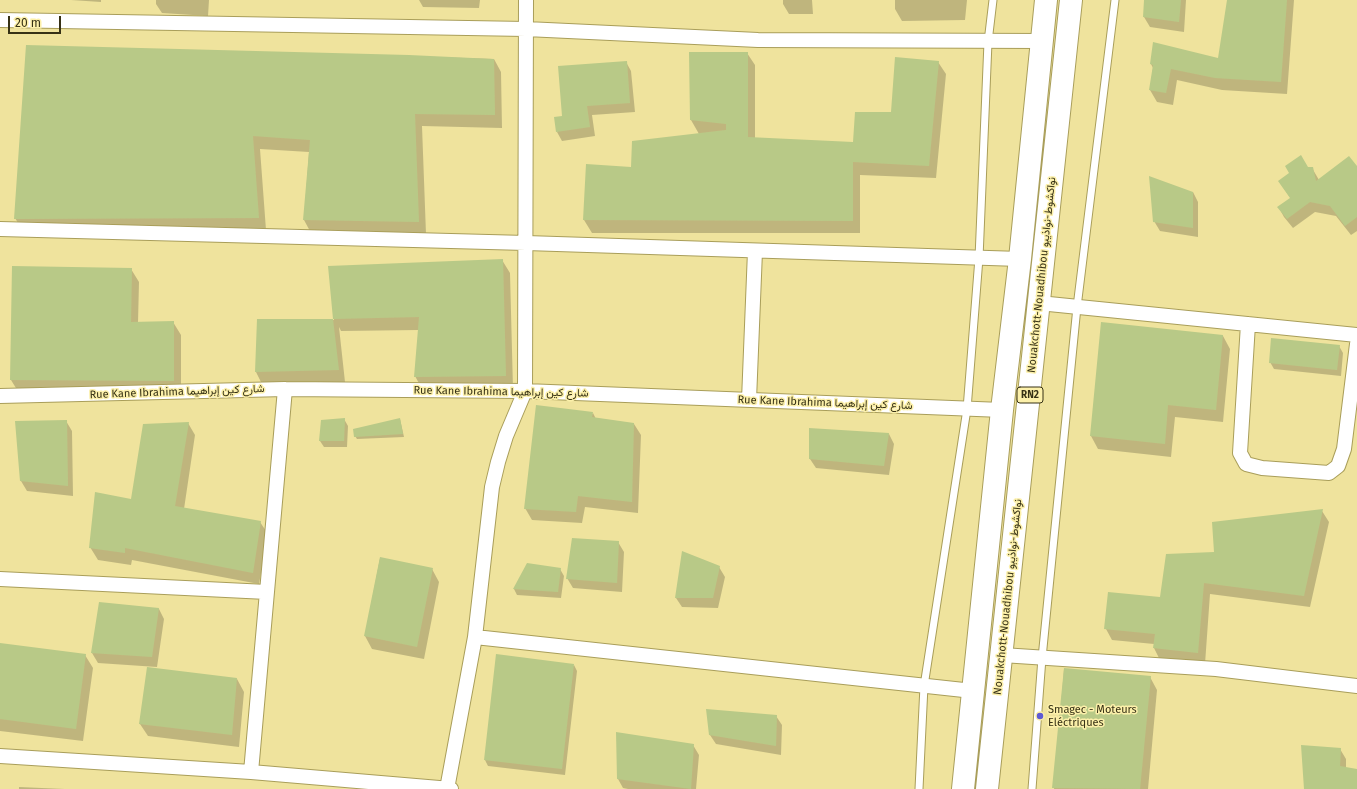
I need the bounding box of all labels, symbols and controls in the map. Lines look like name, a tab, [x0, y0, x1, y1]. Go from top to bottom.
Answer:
scale bar	[10, 8, 63, 34]
text: 20 m	[15, 16, 41, 30]
street label: Nouakchott-Nouadhibou نواكشوط-نواذيبو	[1025, 176, 1059, 374]
street label: Rue Kane Ibrahima شارع كين إبراهيما	[89, 382, 265, 402]
street label: Rue Kane Ibrahima شارع كين إبراهيما	[413, 384, 589, 400]
road number: RN2	[1017, 387, 1043, 403]
street label: Rue Kane Ibrahima شارع كين إبراهيما	[737, 393, 913, 413]
street label: Nouakchott-Nouadhibou نواكشوط-نواذيبو	[991, 498, 1025, 696]
place label: Smagec - Moteurs Eléctriques	[1048, 703, 1137, 729]
marker: Smagec - Moteurs Eléctriques	[1035, 711, 1045, 721]

